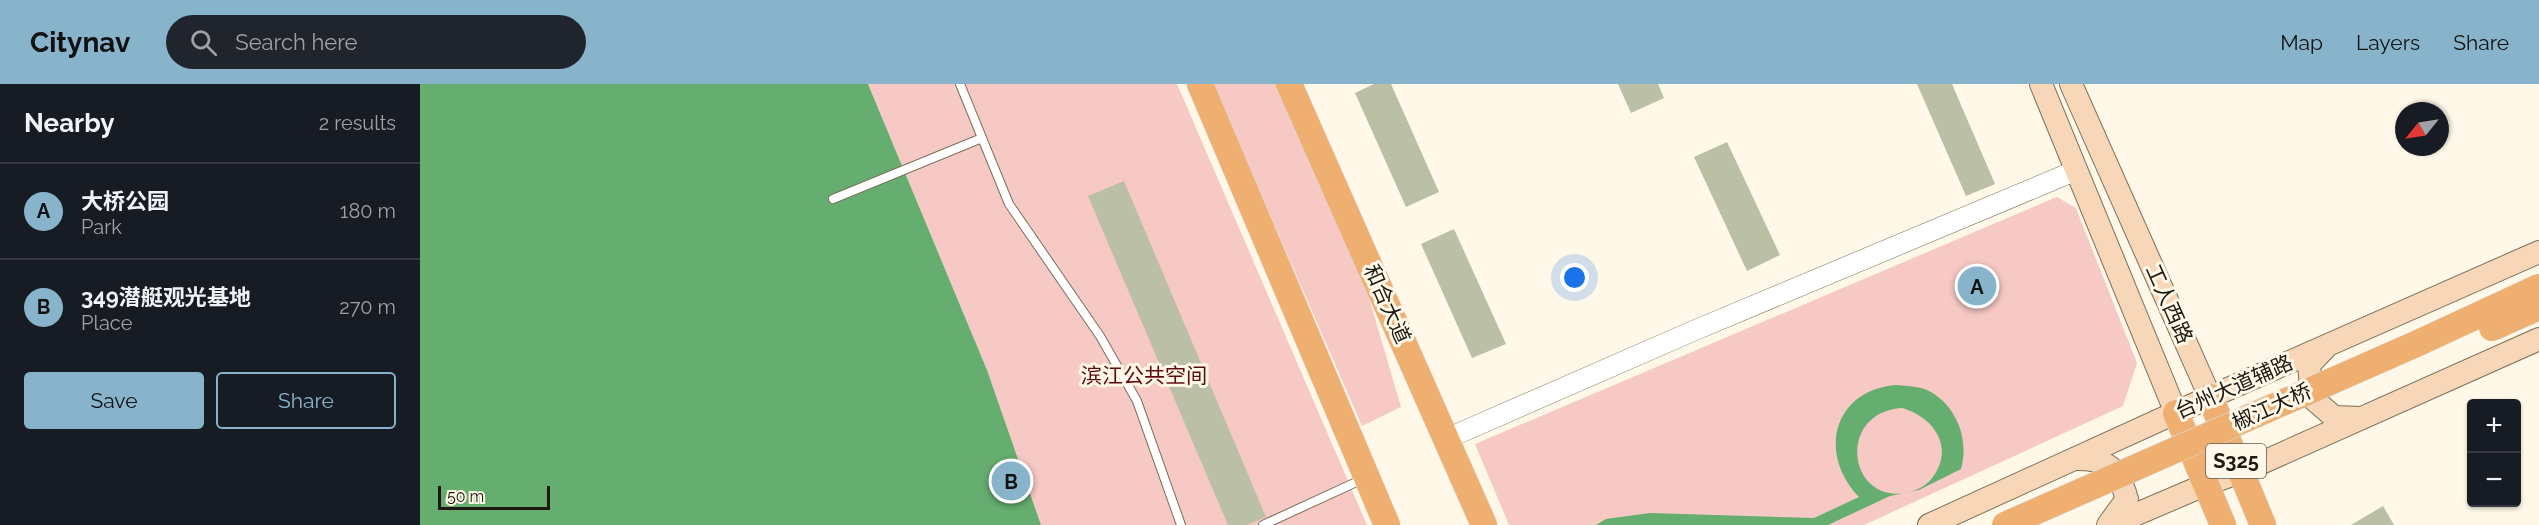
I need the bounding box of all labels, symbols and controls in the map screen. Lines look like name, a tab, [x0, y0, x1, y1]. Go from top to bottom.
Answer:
search box	[166, 15, 586, 69]
text: Citynav	[30, 26, 130, 59]
icon: search	[187, 26, 220, 59]
text: Search here	[235, 29, 357, 55]
text: Map	[2280, 30, 2323, 55]
text: Layers	[2356, 30, 2420, 55]
text: Share	[2453, 30, 2509, 55]
north arrow	[2395, 102, 2449, 156]
text: Nearby	[24, 108, 114, 138]
text: 2 results	[319, 111, 396, 135]
text: 大桥公园	[81, 188, 169, 214]
text: A	[37, 199, 50, 223]
text: 180 m	[340, 199, 396, 223]
text: Park	[81, 215, 122, 239]
street label: 和合大道	[1359, 260, 1416, 347]
street label: 工人西路	[2141, 260, 2198, 347]
your location	[1560, 263, 1589, 292]
pin: A	[1958, 264, 1996, 308]
text: 349潜艇观光基地	[81, 284, 251, 310]
text: B	[37, 295, 50, 319]
text: 270 m	[339, 295, 396, 319]
text: Place	[81, 311, 132, 335]
street label: 台州大道辅路	[2171, 349, 2296, 424]
park label: 滨江公共空间	[1081, 363, 1207, 388]
button: Save	[24, 372, 204, 429]
button: Share	[216, 372, 396, 429]
street label: 椒江大桥	[2228, 378, 2315, 435]
map controls	[2467, 399, 2521, 507]
button: +	[2467, 399, 2521, 453]
road number: S325	[2206, 444, 2266, 478]
button: −	[2467, 453, 2521, 507]
pin: B	[992, 458, 1030, 504]
scale bar	[438, 483, 550, 510]
text: 50 m	[447, 487, 484, 506]

